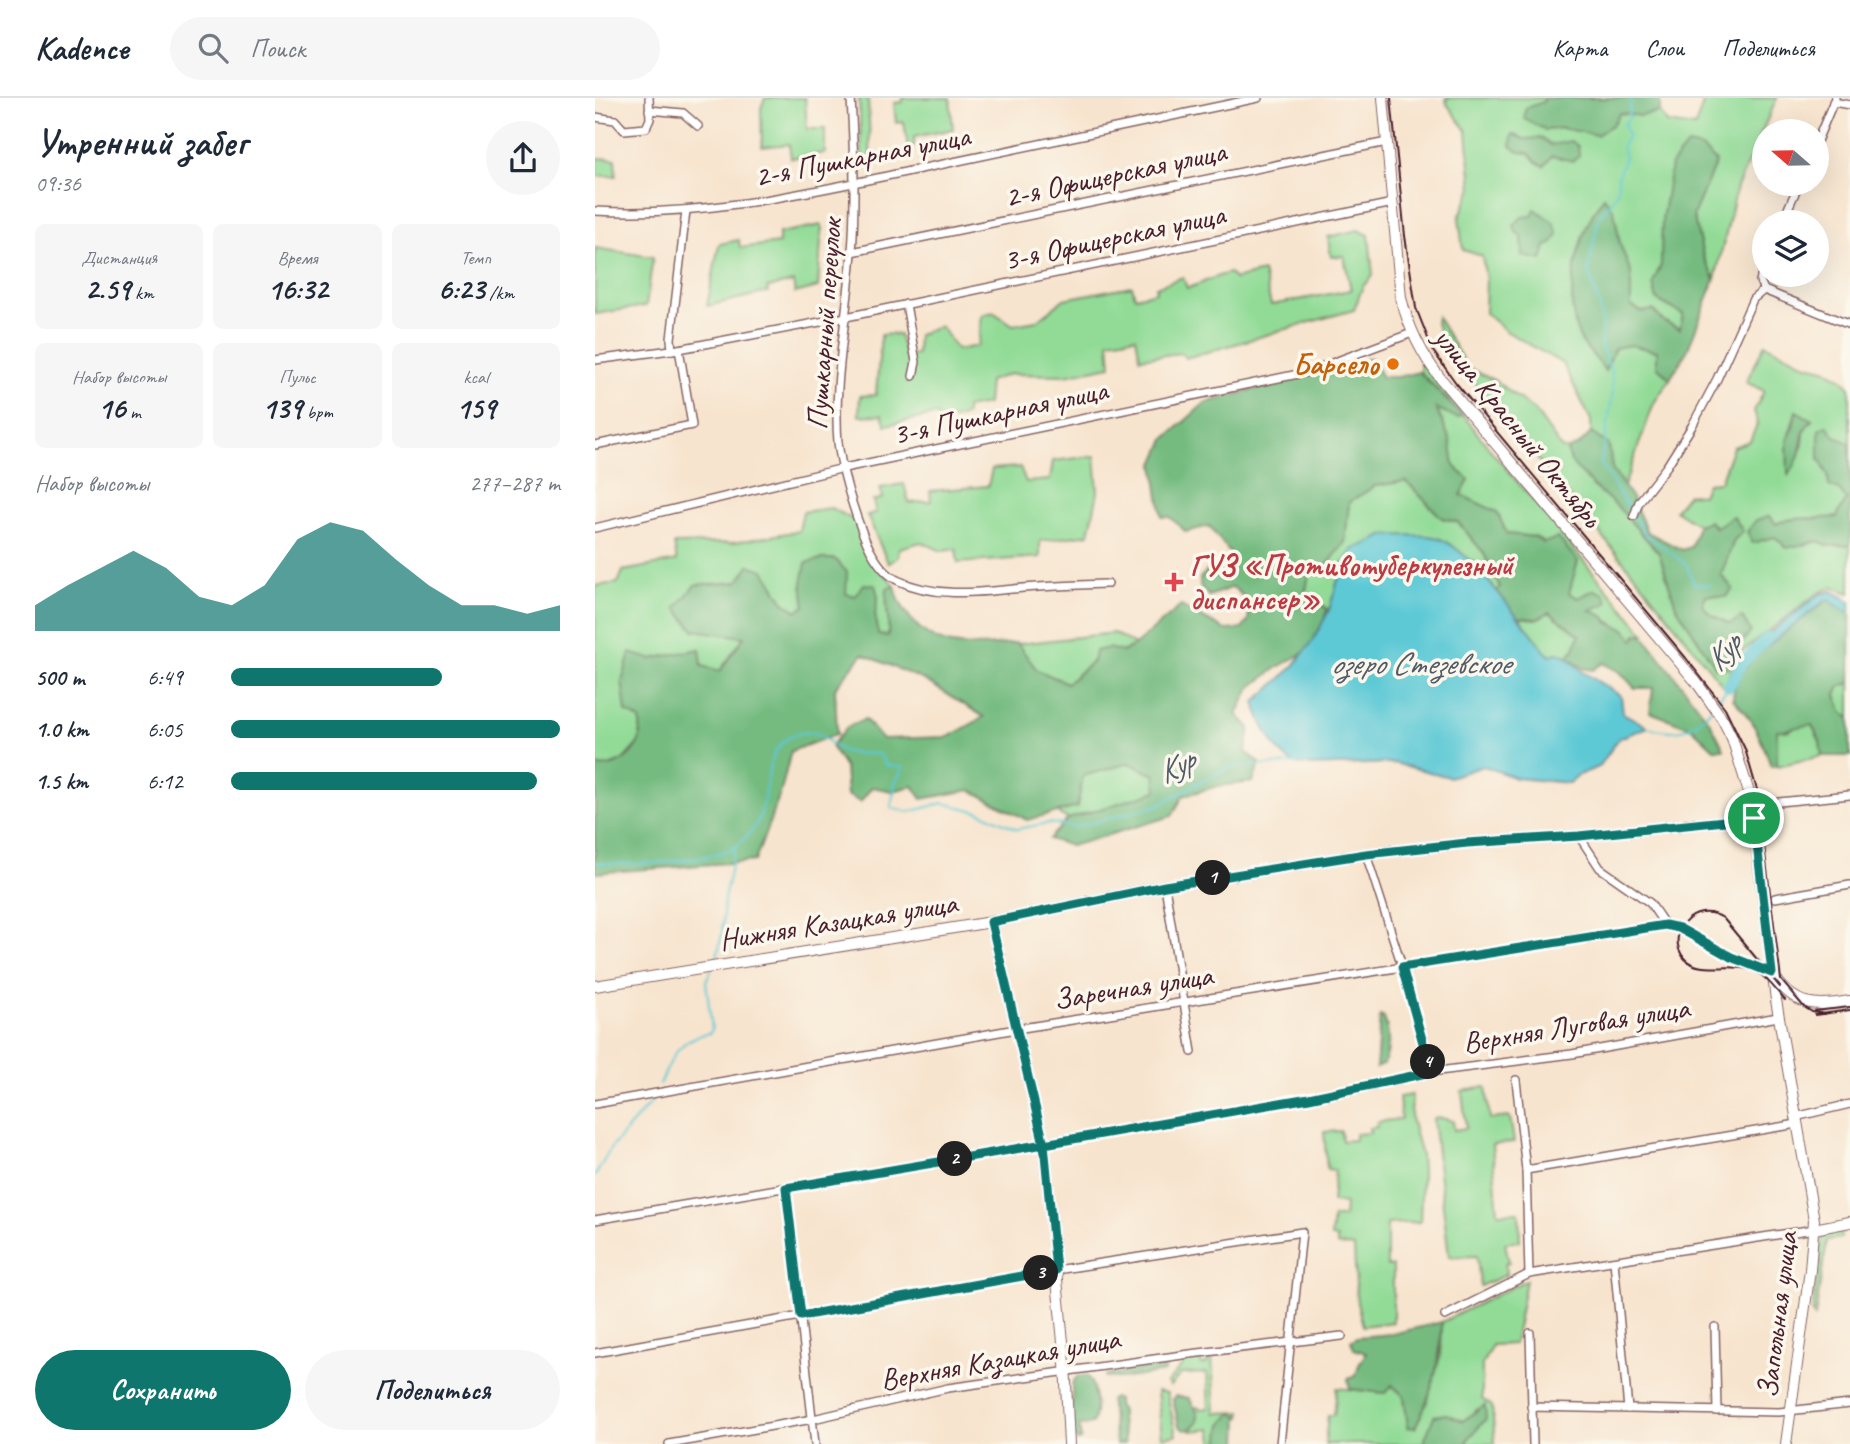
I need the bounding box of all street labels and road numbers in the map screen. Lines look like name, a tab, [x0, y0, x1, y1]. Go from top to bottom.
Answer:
street label: 2-я Пушкарная улица	[751, 116, 975, 195]
street label: 2-я Офицерская улица	[1001, 132, 1231, 216]
street label: 3-я Офицерская улица	[1000, 195, 1230, 279]
street label: Пушкарный переулок	[798, 214, 851, 431]
street label: улица Красный Октябрь	[1425, 318, 1611, 536]
street label: 3-я Пушкарная улица	[889, 370, 1113, 453]
street label: Нижняя Казацкая улица	[716, 883, 961, 959]
street label: Заречная улица	[1051, 955, 1217, 1018]
street label: Верхняя Луговая улица	[1460, 988, 1694, 1062]
street label: Запольная улица	[1748, 1228, 1806, 1400]
street label: Верхняя Казацкая улица	[878, 1319, 1124, 1399]

